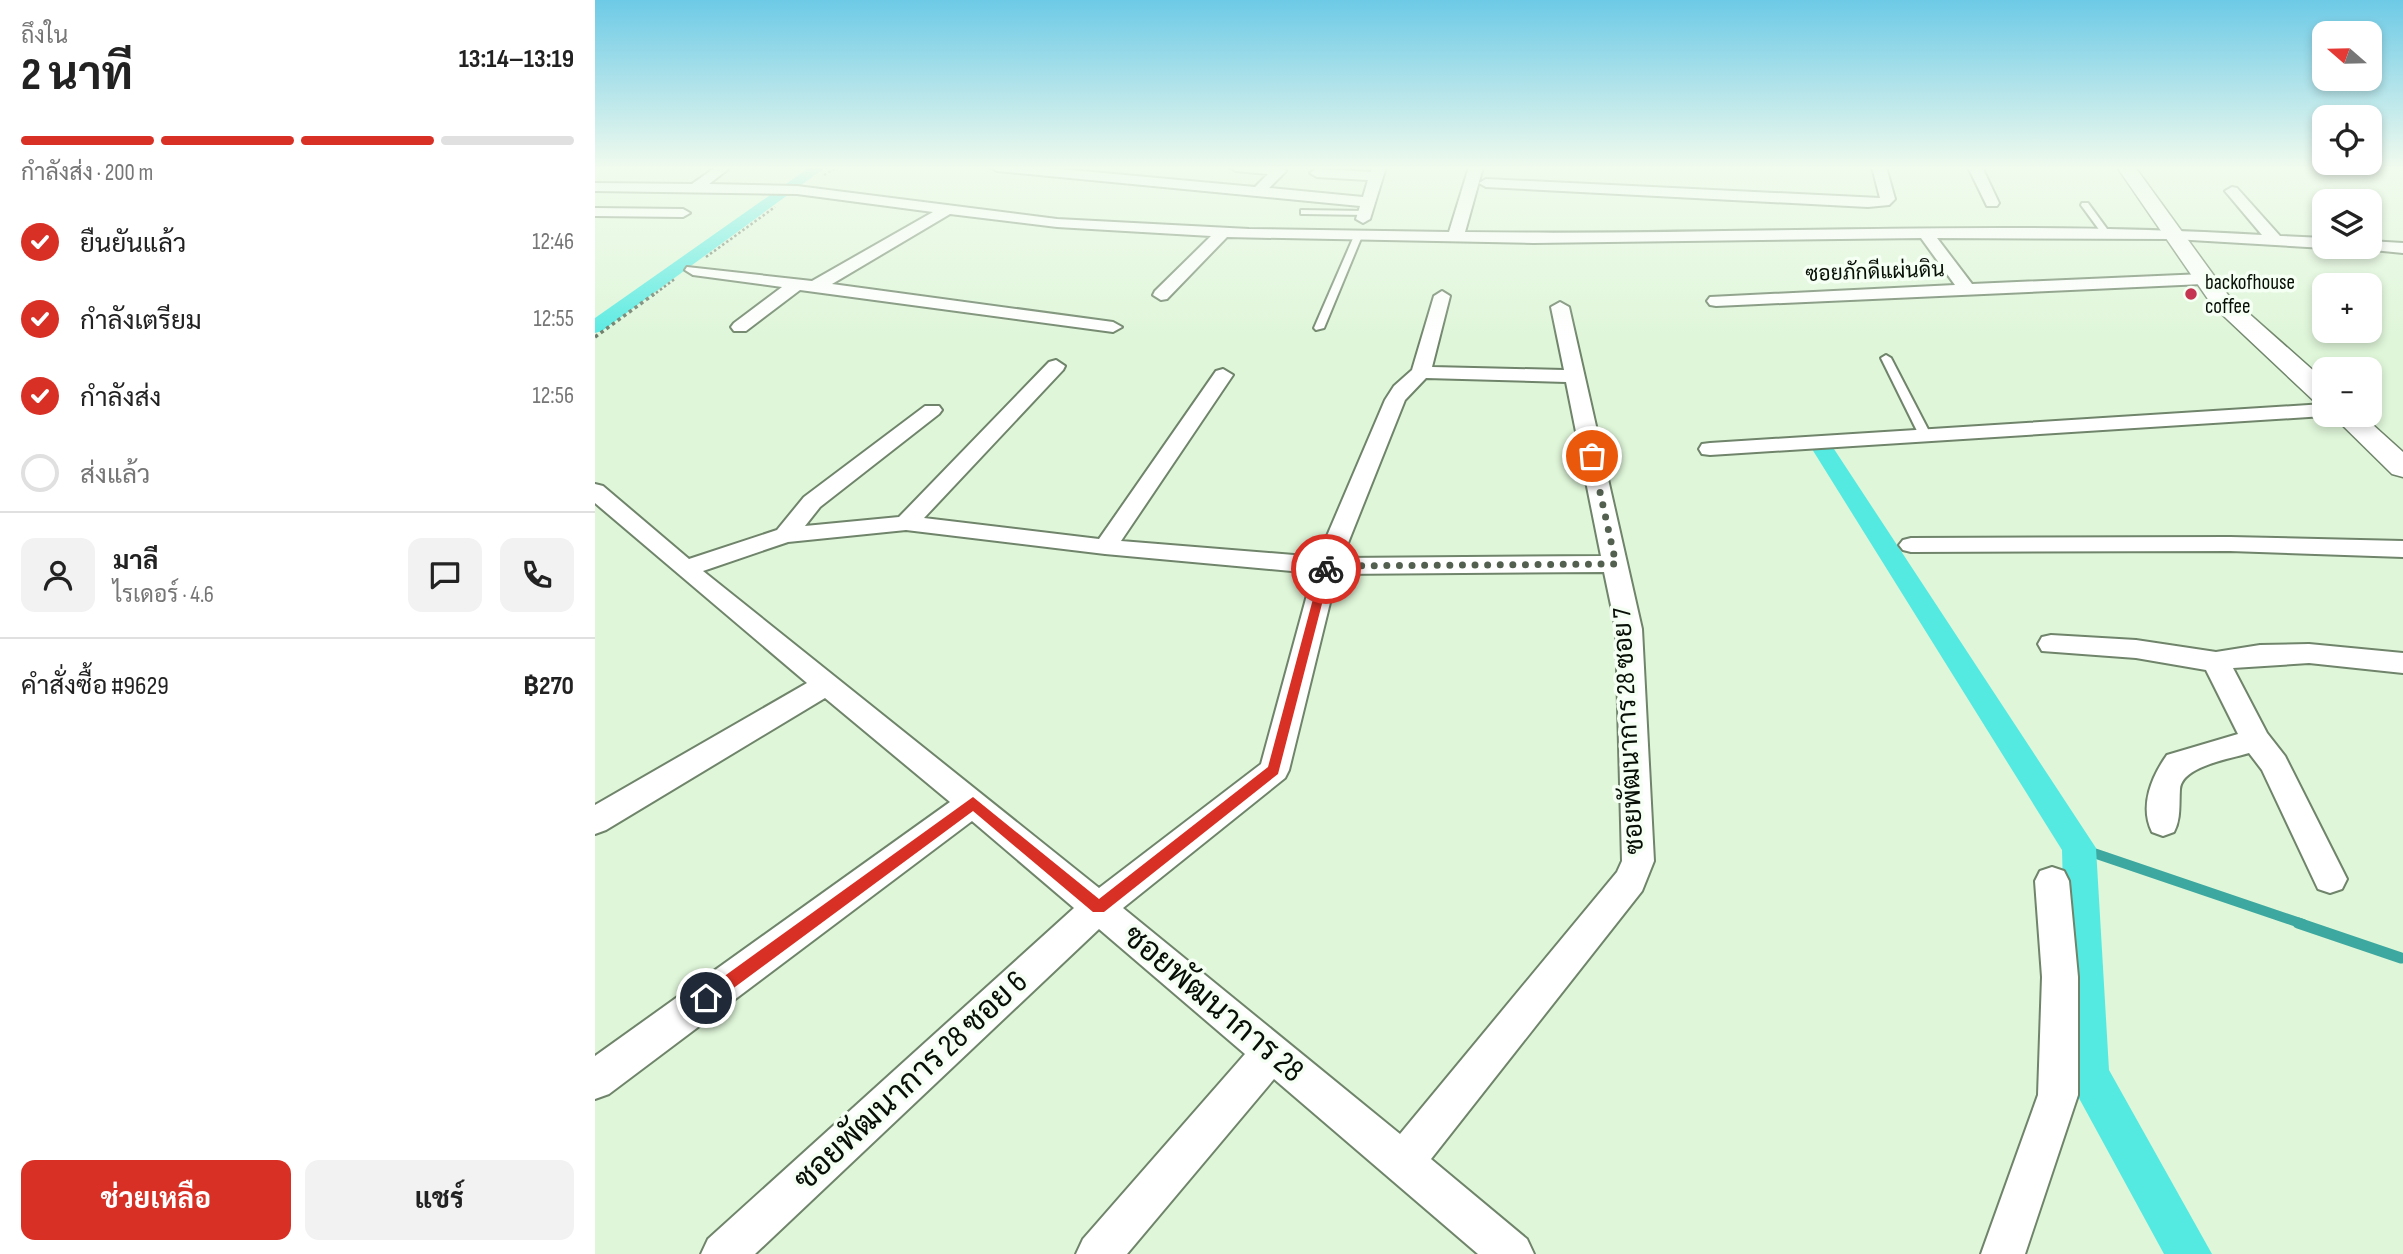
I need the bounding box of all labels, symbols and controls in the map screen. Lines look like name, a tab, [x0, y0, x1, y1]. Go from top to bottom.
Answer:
north arrow	[2312, 21, 2382, 91]
map controls	[2312, 21, 2382, 427]
text: ถึงใน	[21, 22, 68, 50]
text: 13:14–13:19	[459, 44, 574, 75]
text: 2 นาที	[21, 48, 133, 103]
button: locate	[2312, 105, 2382, 175]
text: กำลังส่ง · 200 m	[21, 159, 153, 187]
button: layers	[2312, 189, 2382, 259]
icon: check	[21, 223, 59, 261]
text: 12:46	[532, 228, 574, 256]
text: ยืนยันแล้ว	[80, 229, 186, 260]
street label: ซอยภักดีแผ่นดิน	[1805, 256, 1945, 287]
place label: backofhouse coffee	[2205, 270, 2295, 319]
button: +	[2312, 273, 2382, 343]
marker: backofhouse coffee	[2183, 286, 2199, 302]
icon: check	[21, 300, 59, 338]
text: 12:55	[533, 305, 574, 333]
text: กำลังเตรียม	[80, 306, 202, 337]
button: −	[2312, 357, 2382, 427]
icon: check	[21, 377, 59, 415]
text: 12:56	[533, 382, 574, 410]
text: กำลังส่ง	[80, 383, 161, 414]
pin	[1562, 426, 1622, 486]
icon: bag	[1573, 437, 1611, 475]
text: ส่งแล้ว	[80, 460, 150, 491]
courier	[1291, 534, 1361, 604]
button: person	[21, 538, 95, 612]
button: chat	[408, 538, 482, 612]
button: phone	[500, 538, 574, 612]
text: มาลี	[113, 546, 158, 577]
icon: bike	[1307, 550, 1345, 588]
text: ไรเดอร์ · 4.6	[113, 581, 214, 609]
street label: ซอยพัฒนาการ 28 ซอย 7	[1605, 606, 1651, 855]
text: คำสั่งซื้อ #9629	[21, 671, 169, 702]
text: ฿270	[523, 671, 574, 702]
street label: ซอยพัฒนาการ 28	[1115, 916, 1312, 1091]
street label: ซอยพัฒนาการ 28 ซอย 6	[785, 962, 1036, 1199]
pin	[676, 968, 736, 1028]
icon: home	[687, 979, 725, 1017]
button: ช่วยเหลือ	[21, 1160, 291, 1240]
button: แชร์	[305, 1160, 574, 1240]

